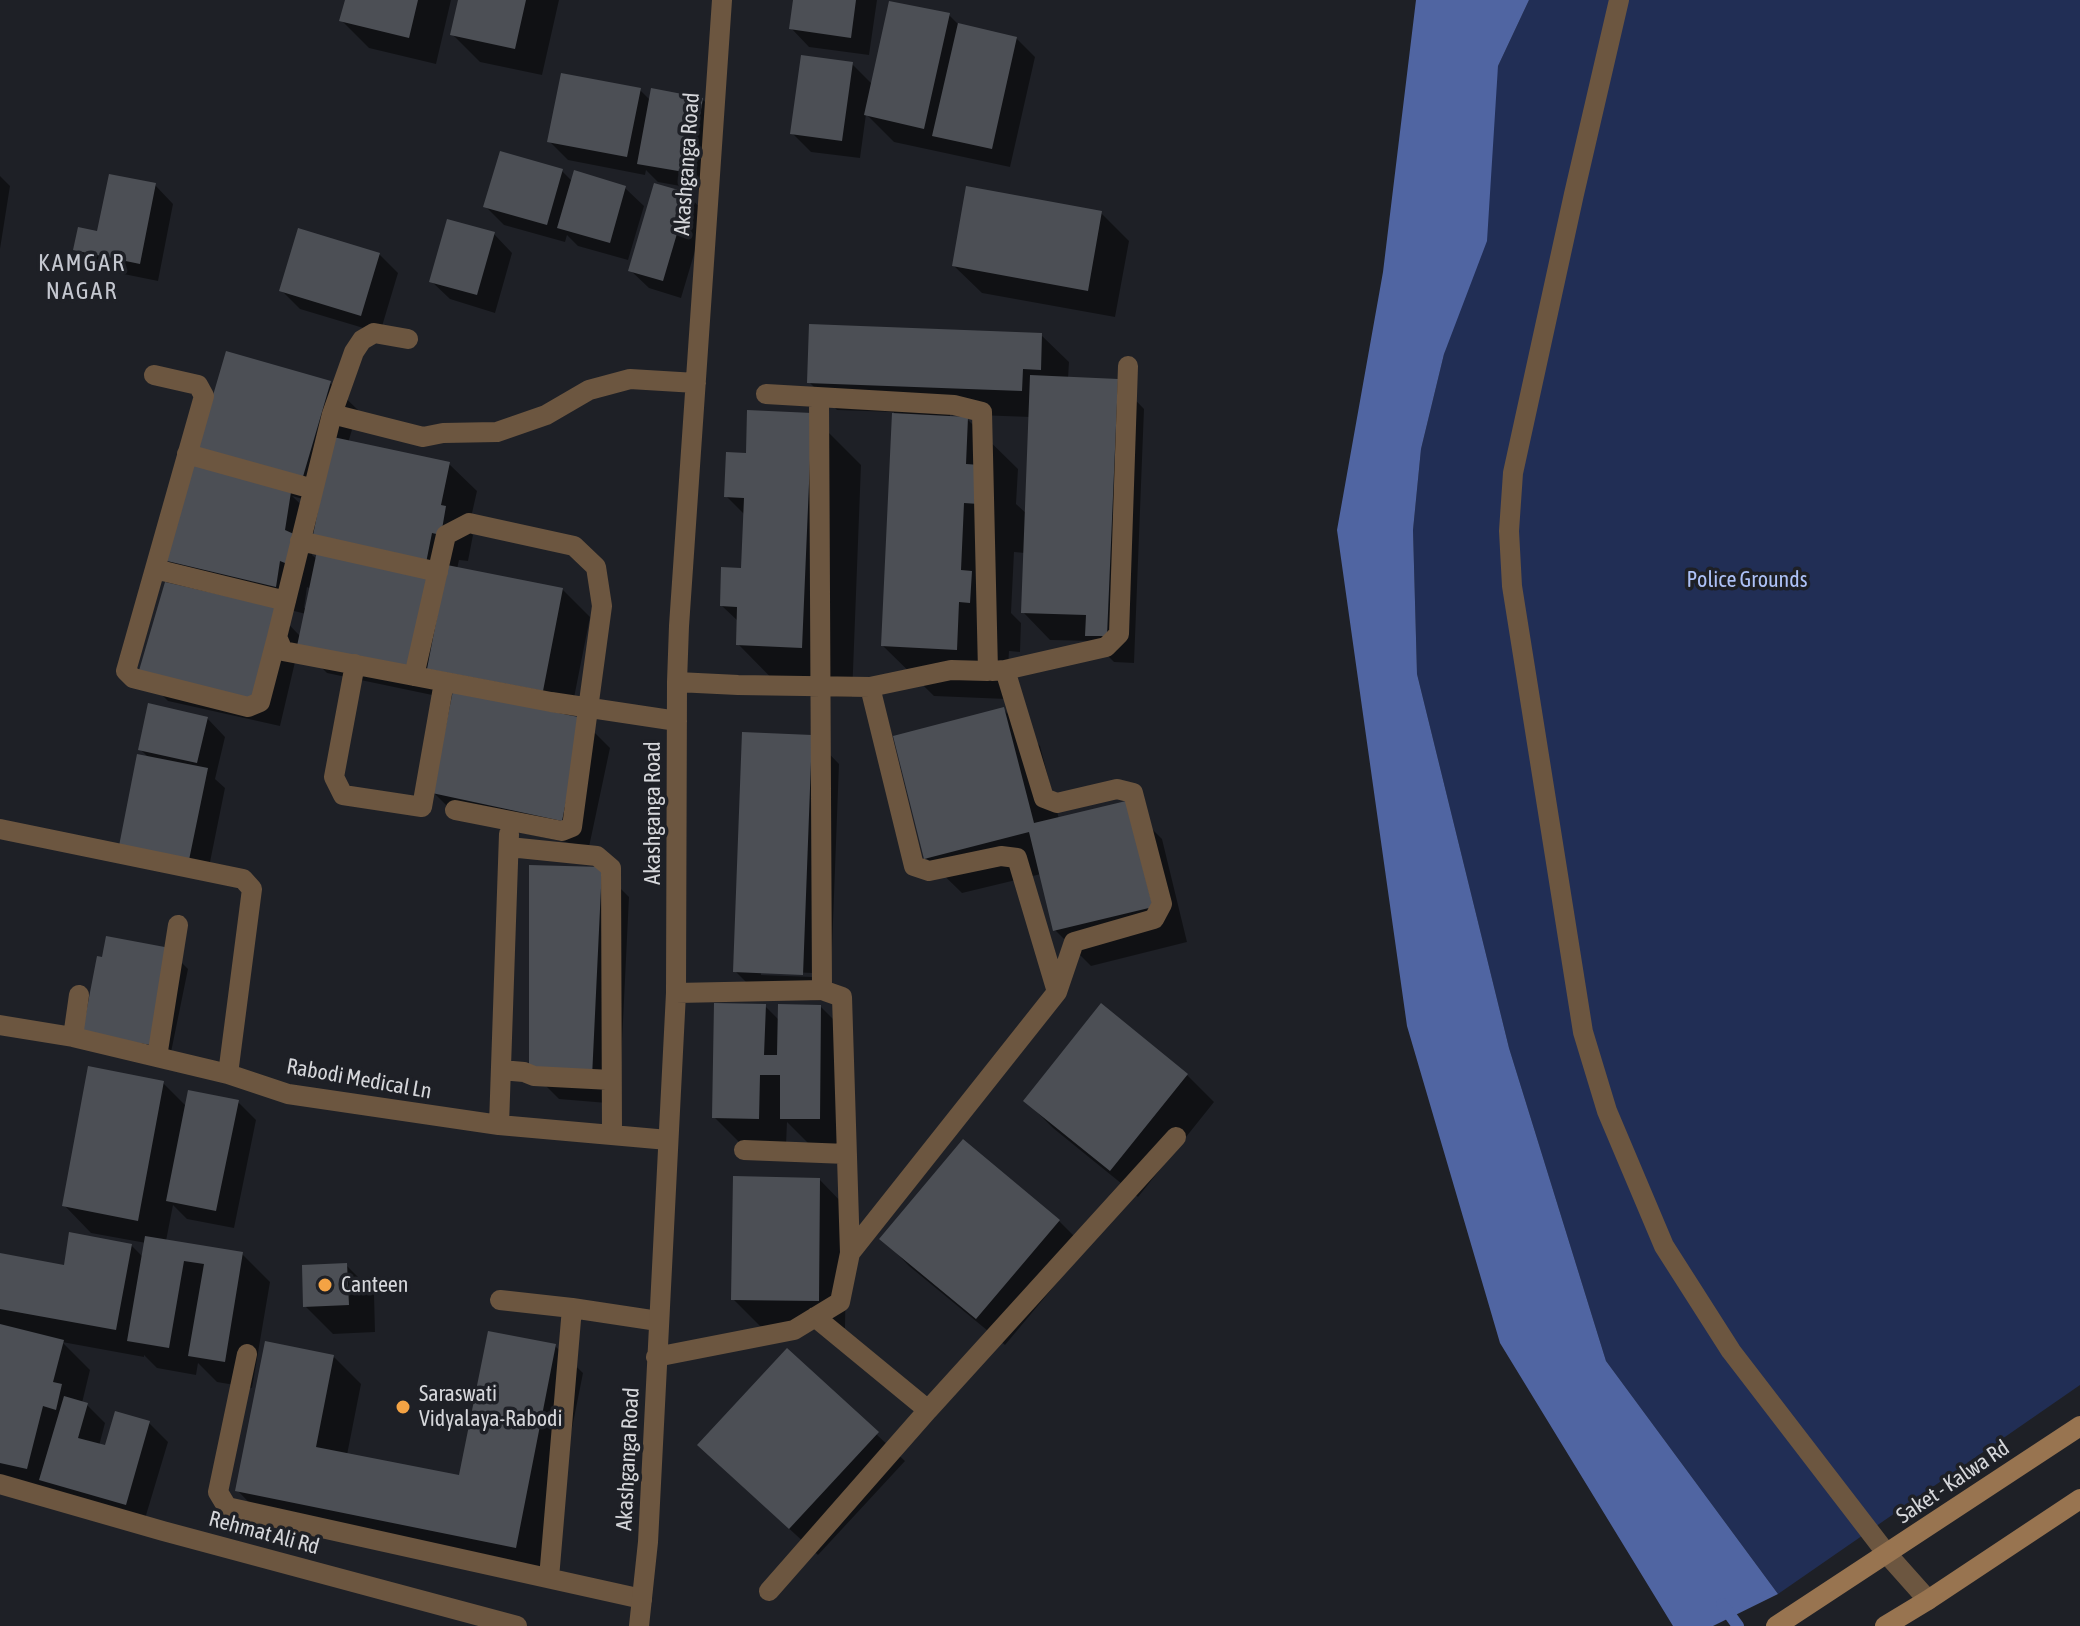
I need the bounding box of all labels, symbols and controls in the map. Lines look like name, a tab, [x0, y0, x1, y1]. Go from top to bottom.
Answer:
street label: Akashganga Road	[669, 92, 705, 236]
district label: KAMGAR NAGAR	[38, 249, 126, 305]
park label: Police Grounds	[1687, 567, 1807, 593]
street label: Akashganga Road	[640, 741, 666, 885]
street label: Rabodi Medical Ln	[284, 1053, 434, 1105]
place label: Canteen	[341, 1272, 408, 1298]
marker: Canteen	[316, 1276, 334, 1294]
place label: Saraswati Vidyalaya-Rabodi	[419, 1381, 562, 1432]
street label: Akashganga Road	[611, 1387, 645, 1531]
marker: Saraswati Vidyalaya-Rabodi	[394, 1398, 412, 1416]
street label: Saket - Kalwa Rd	[1892, 1435, 2014, 1529]
street label: Rehmat Ali Rd	[206, 1506, 322, 1560]

